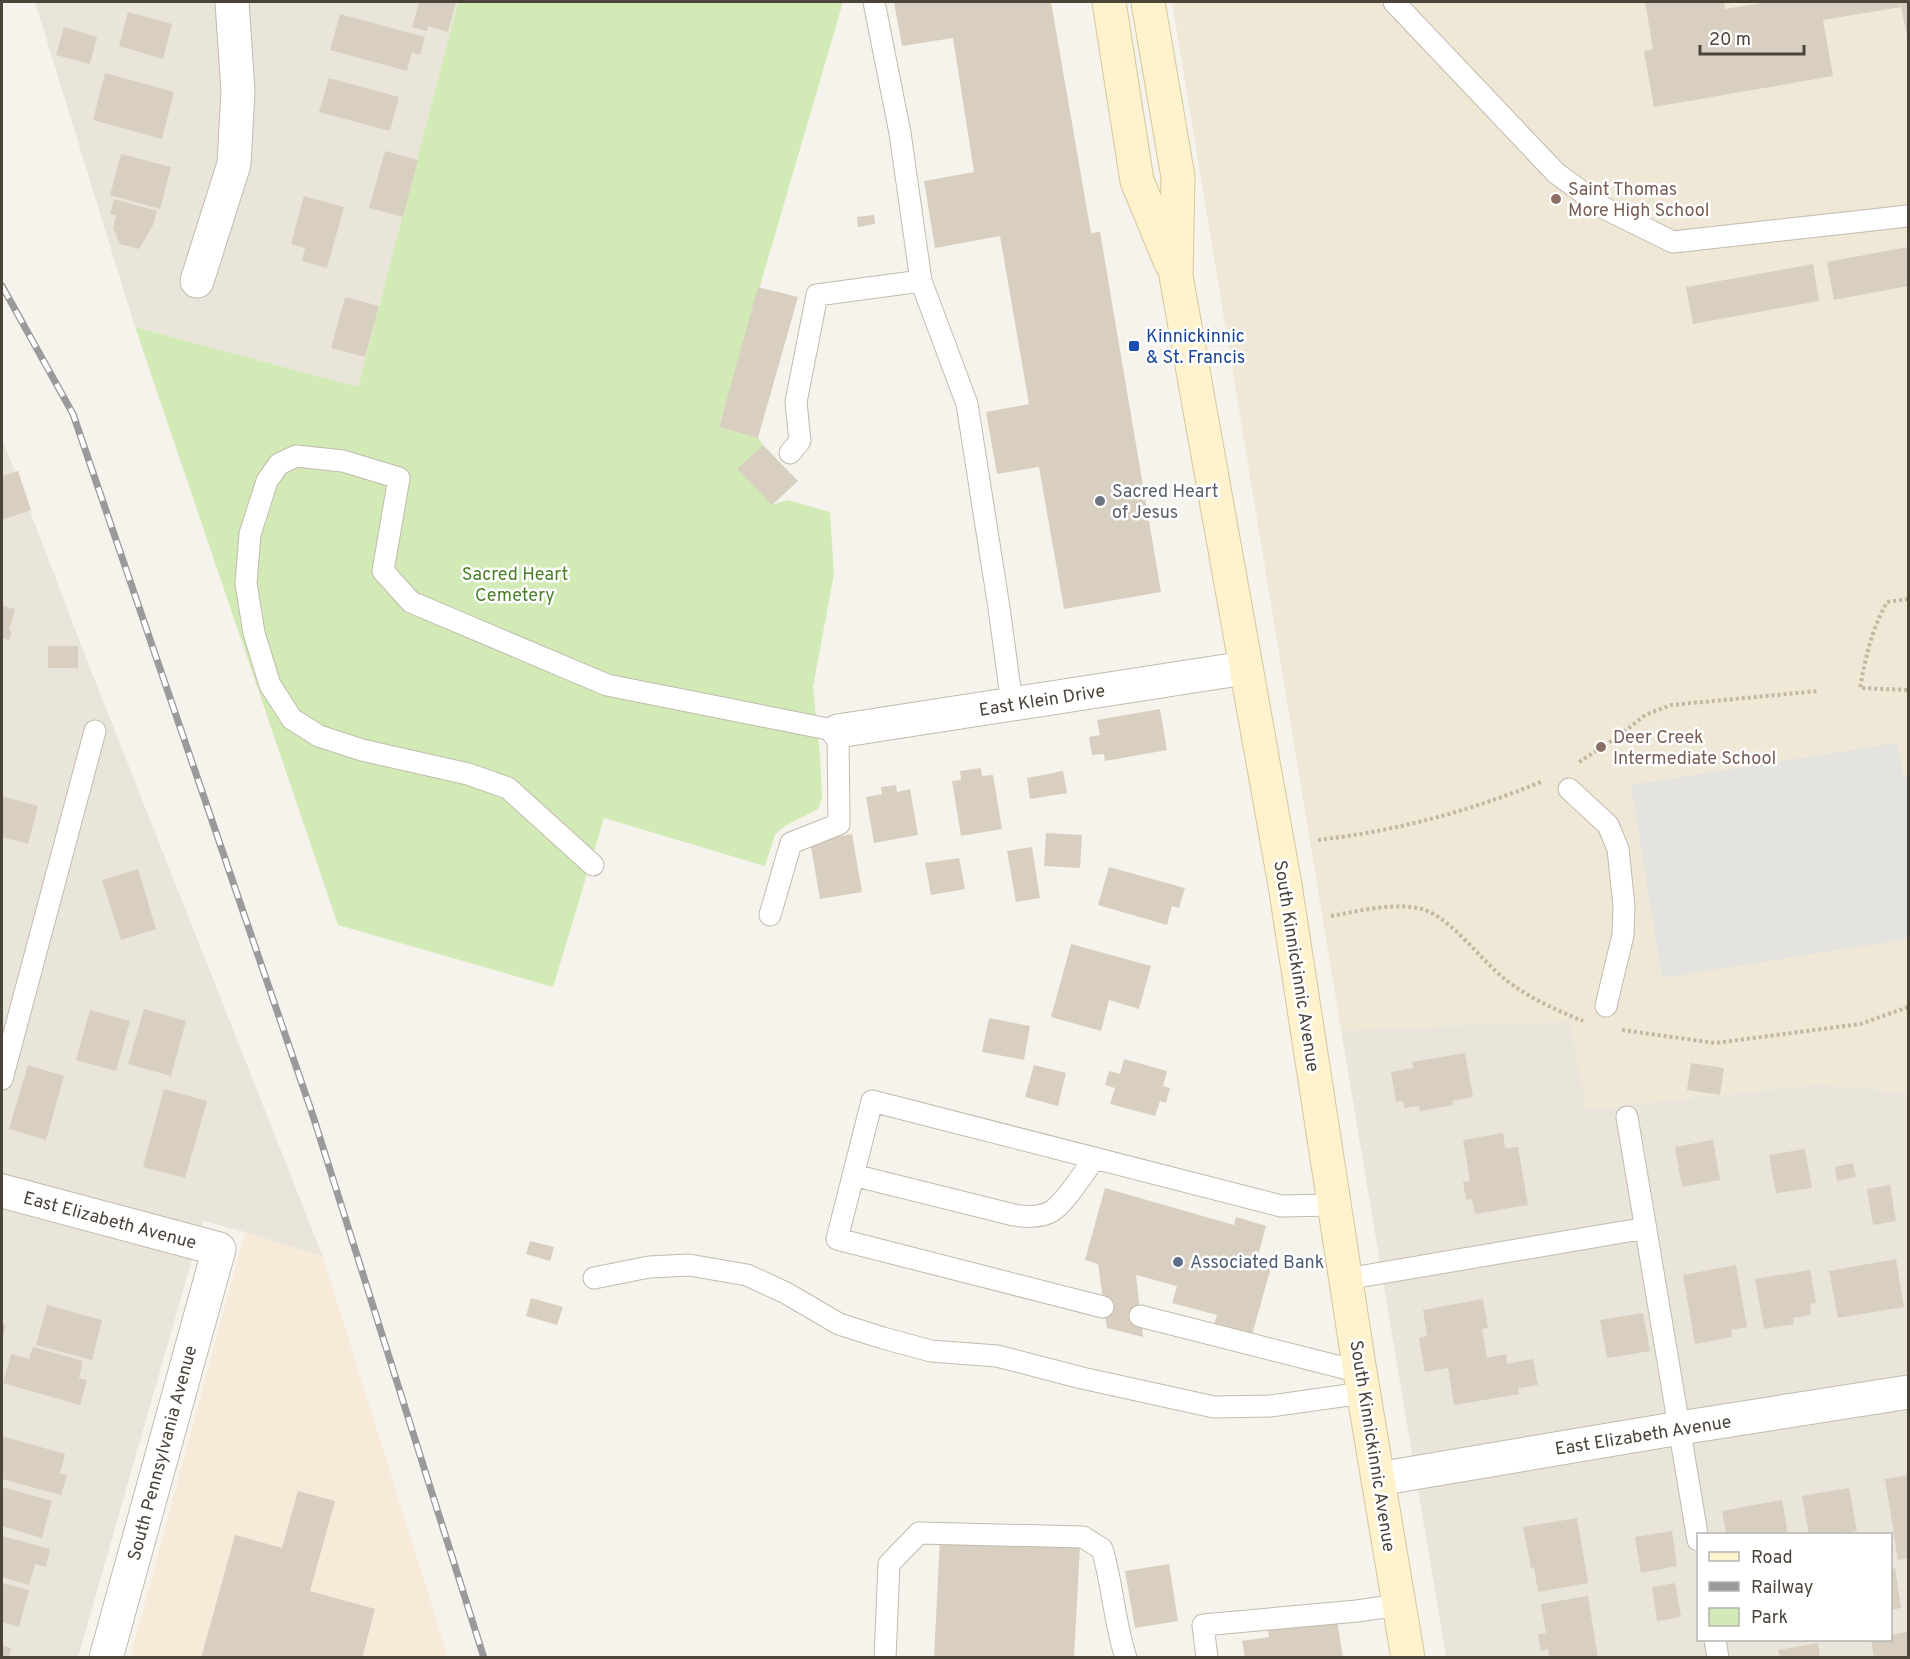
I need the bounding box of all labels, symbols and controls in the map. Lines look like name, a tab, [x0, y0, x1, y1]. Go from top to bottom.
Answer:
scale bar	[1700, 18, 1804, 56]
text: 20 m	[1709, 29, 1751, 52]
place label: Saint Thomas More High School	[1568, 179, 1710, 223]
marker: Saint Thomas More High School	[1549, 192, 1563, 206]
place label: Kinnickinnic & St. Francis	[1146, 326, 1245, 370]
marker: Kinnickinnic & St. Francis	[1127, 339, 1141, 353]
place label: Sacred Heart of Jesus	[1112, 481, 1218, 525]
marker: Sacred Heart of Jesus	[1093, 494, 1107, 508]
park label: Sacred Heart Cemetery	[462, 564, 568, 608]
street label: East Klein Drive	[978, 680, 1107, 723]
place label: Deer Creek Intermediate School	[1613, 727, 1776, 771]
marker: Deer Creek Intermediate School	[1594, 740, 1608, 754]
street label: South Kinnickinnic Avenue	[1267, 859, 1324, 1074]
street label: East Elizabeth Avenue	[21, 1187, 199, 1256]
place label: Associated Bank	[1190, 1252, 1324, 1275]
marker: Associated Bank	[1171, 1255, 1185, 1269]
street label: South Kinnickinnic Avenue	[1343, 1339, 1400, 1554]
street label: South Pennsylvania Avenue	[124, 1343, 203, 1564]
street label: East Elizabeth Avenue	[1553, 1411, 1733, 1462]
legend	[1697, 1533, 1892, 1641]
text: Road	[1751, 1547, 1793, 1570]
text: Railway	[1751, 1577, 1813, 1600]
text: Park	[1751, 1607, 1788, 1630]

